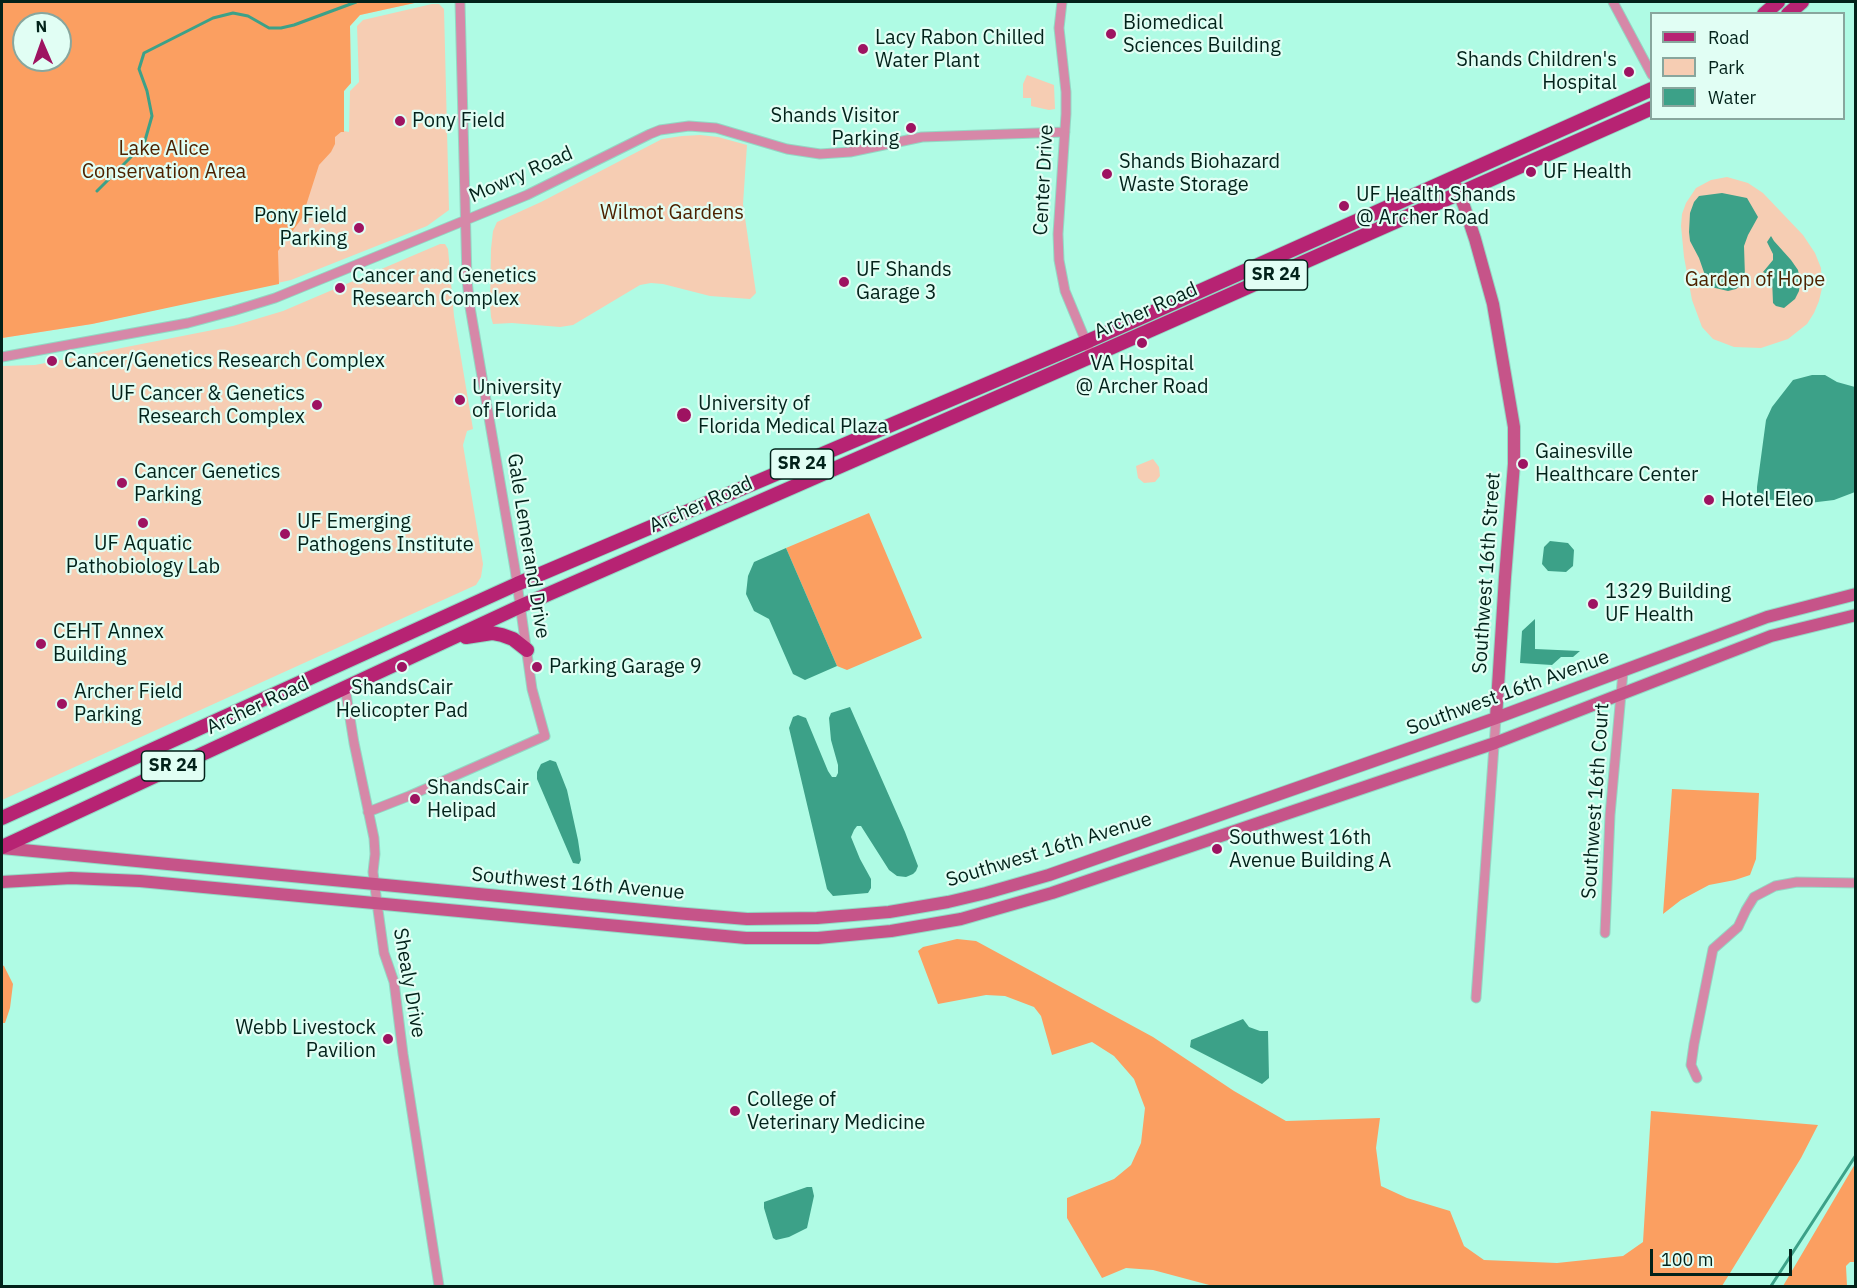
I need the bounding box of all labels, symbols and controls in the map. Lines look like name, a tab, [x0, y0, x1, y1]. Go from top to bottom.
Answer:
place label: Biomedical Sciences Building	[1123, 11, 1281, 58]
north arrow	[12, 12, 72, 72]
legend	[1650, 12, 1845, 120]
text: N	[35, 16, 48, 36]
place label: Lacy Rabon Chilled Water Plant	[875, 26, 1045, 73]
text: Road	[1708, 26, 1749, 49]
marker: Biomedical Sciences Building	[1104, 27, 1118, 41]
marker: Lacy Rabon Chilled Water Plant	[856, 42, 870, 56]
place label: Shands Children's Hospital	[1456, 48, 1617, 95]
text: Park	[1708, 56, 1744, 79]
marker: Shands Children's Hospital	[1622, 65, 1636, 79]
text: Water	[1708, 86, 1756, 109]
place label: Shands Visitor Parking	[771, 104, 899, 151]
place label: Pony Field	[412, 109, 505, 133]
marker: Pony Field	[393, 114, 407, 128]
marker: Shands Visitor Parking	[904, 121, 918, 135]
street label: Center Drive	[1029, 124, 1059, 236]
park label: Lake Alice Conservation Area	[82, 137, 246, 184]
street label: Mowry Road	[465, 141, 577, 209]
place label: Shands Biohazard Waste Storage	[1119, 150, 1280, 197]
place label: UF Health	[1543, 160, 1632, 184]
marker: UF Health	[1524, 165, 1538, 179]
marker: Shands Biohazard Waste Storage	[1100, 167, 1114, 181]
place label: UF Health Shands @ Archer Road	[1356, 183, 1516, 230]
marker: UF Health Shands @ Archer Road	[1337, 199, 1351, 213]
park label: Wilmot Gardens	[600, 201, 744, 225]
place label: Pony Field Parking	[254, 204, 347, 251]
marker: Pony Field Parking	[352, 221, 366, 235]
place label: UF Shands Garage 3	[856, 258, 952, 305]
road number: SR 24	[1244, 260, 1308, 290]
place label: Cancer and Genetics Research Complex	[352, 264, 537, 311]
park label: Garden of Hope	[1685, 268, 1825, 292]
marker: UF Shands Garage 3	[837, 275, 851, 289]
street label: Archer Road	[1091, 278, 1201, 344]
marker: Cancer and Genetics Research Complex	[333, 281, 347, 295]
marker: VA Hospital @ Archer Road	[1135, 336, 1149, 350]
place label: Cancer/Genetics Research Complex	[64, 349, 385, 373]
place label: VA Hospital @ Archer Road	[1075, 352, 1209, 399]
marker: Cancer/Genetics Research Complex	[45, 354, 59, 368]
place label: University of Florida	[472, 376, 562, 423]
place label: UF Cancer & Genetics Research Complex	[110, 382, 305, 429]
place label: University of Florida Medical Plaza	[698, 392, 888, 439]
marker: University of Florida	[453, 393, 467, 407]
marker: UF Cancer & Genetics Research Complex	[310, 398, 324, 412]
marker: University of Florida Medical Plaza	[675, 406, 693, 424]
place label: Gainesville Healthcare Center	[1535, 440, 1698, 487]
road number: SR 24	[770, 449, 834, 479]
street label: Gale Lemerand Drive	[502, 452, 554, 640]
marker: Gainesville Healthcare Center	[1516, 457, 1530, 471]
place label: Cancer Genetics Parking	[134, 460, 280, 507]
street label: Southwest 16th Street	[1468, 471, 1506, 675]
street label: Archer Road	[646, 472, 756, 538]
marker: Cancer Genetics Parking	[115, 476, 129, 490]
place label: Hotel Eleo	[1721, 488, 1814, 512]
marker: Hotel Eleo	[1702, 493, 1716, 507]
place label: UF Emerging Pathogens Institute	[297, 510, 474, 557]
marker: UF Aquatic Pathobiology Lab	[136, 516, 150, 530]
marker: UF Emerging Pathogens Institute	[278, 527, 292, 541]
place label: UF Aquatic Pathobiology Lab	[66, 532, 220, 579]
place label: 1329 Building UF Health	[1605, 580, 1731, 627]
marker: 1329 Building UF Health	[1586, 597, 1600, 611]
place label: CEHT Annex Building	[53, 620, 164, 667]
marker: CEHT Annex Building	[34, 637, 48, 651]
street label: Southwest 16th Avenue	[1403, 645, 1613, 741]
place label: Parking Garage 9	[549, 655, 702, 679]
marker: ShandsCair Helicopter Pad	[395, 660, 409, 674]
marker: Parking Garage 9	[530, 660, 544, 674]
street label: Archer Road	[203, 672, 313, 740]
place label: ShandsCair Helicopter Pad	[336, 676, 468, 723]
place label: Archer Field Parking	[74, 680, 183, 727]
marker: Archer Field Parking	[55, 697, 69, 711]
street label: Southwest 16th Court	[1577, 702, 1615, 900]
road number: SR 24	[142, 751, 204, 781]
place label: ShandsCair Helipad	[427, 776, 529, 823]
marker: ShandsCair Helipad	[408, 792, 422, 806]
street label: Southwest 16th Avenue	[943, 807, 1155, 893]
place label: Southwest 16th Avenue Building A	[1229, 826, 1391, 873]
marker: Southwest 16th Avenue Building A	[1210, 842, 1224, 856]
street label: Southwest 16th Avenue	[470, 863, 686, 905]
street label: Shealy Drive	[388, 926, 430, 1040]
place label: Webb Livestock Pavilion	[236, 1016, 376, 1063]
marker: Webb Livestock Pavilion	[381, 1032, 395, 1046]
place label: College of Veterinary Medicine	[747, 1088, 925, 1135]
marker: College of Veterinary Medicine	[728, 1104, 742, 1118]
scale bar	[1653, 1237, 1796, 1275]
text: 100 m	[1661, 1248, 1713, 1271]

